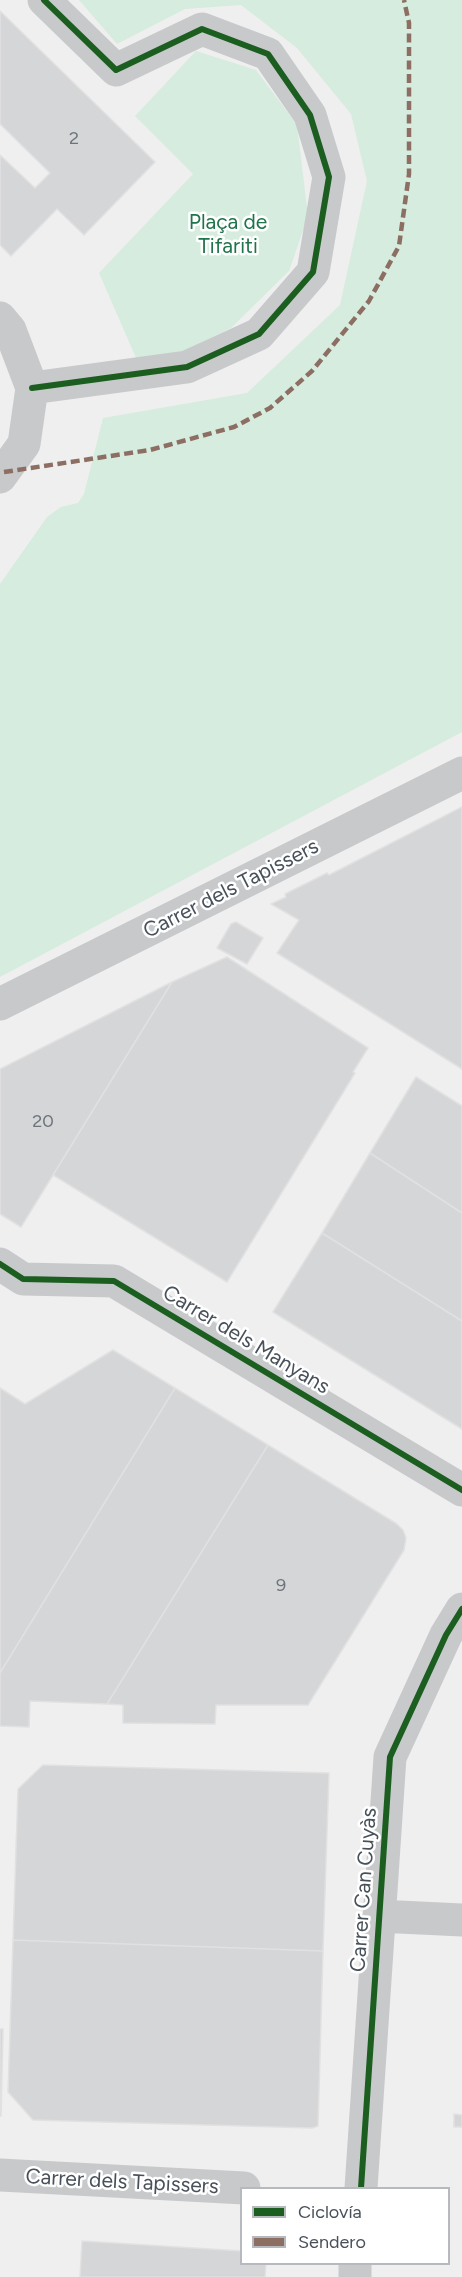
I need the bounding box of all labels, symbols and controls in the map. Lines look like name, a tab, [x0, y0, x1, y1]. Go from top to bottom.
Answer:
house number: 2	[69, 128, 79, 150]
park label: Plaça de Tifariti	[189, 210, 267, 260]
street label: Carrer dels Tapissers	[139, 834, 323, 944]
house number: 20	[32, 1111, 54, 1133]
street label: Carrer dels Manyans	[158, 1280, 334, 1400]
house number: 9	[276, 1575, 286, 1597]
street label: Carrer Can Cuyàs	[346, 1807, 382, 1973]
street label: Carrer dels Tapissers	[25, 2164, 219, 2200]
legend	[240, 2187, 450, 2265]
text: Ciclovía	[298, 2201, 362, 2223]
text: Sendero	[298, 2231, 366, 2253]

